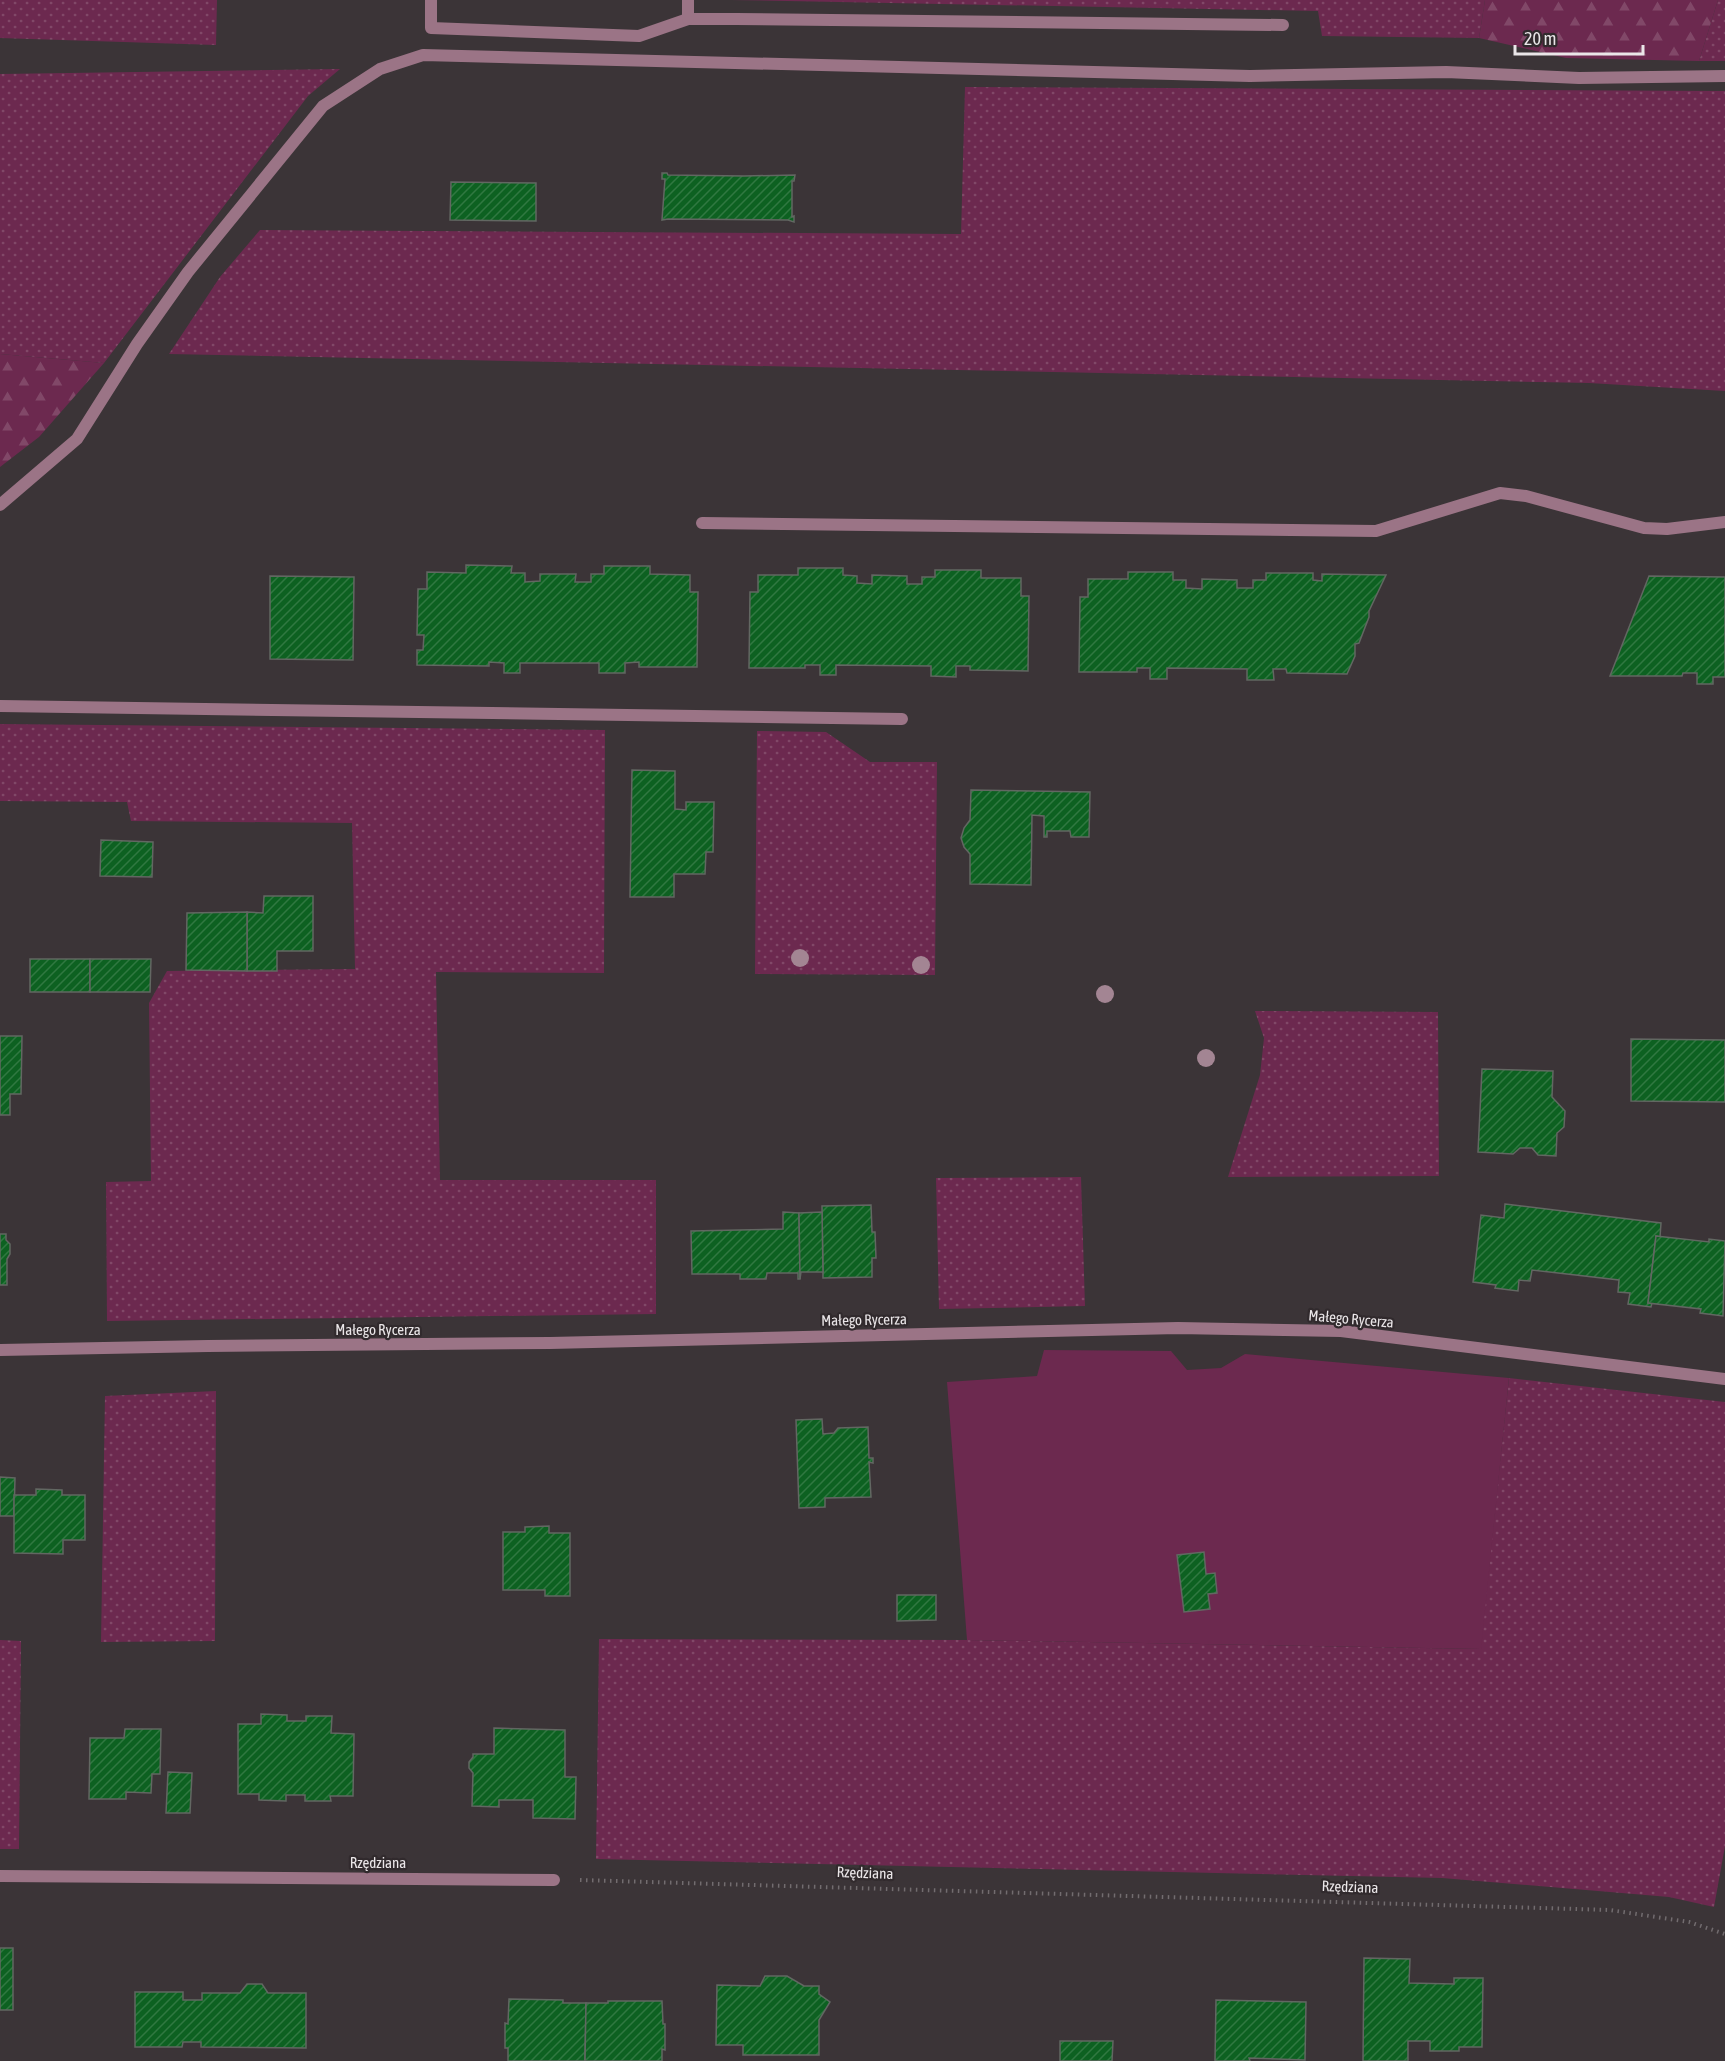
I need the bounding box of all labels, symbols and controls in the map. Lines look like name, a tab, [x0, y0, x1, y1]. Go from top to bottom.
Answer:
scale bar	[1515, 18, 1642, 56]
text: 20 m	[1524, 28, 1556, 49]
street label: Małego Rycerza	[1308, 1306, 1394, 1331]
street label: Małego Rycerza	[821, 1310, 907, 1329]
street label: Małego Rycerza	[335, 1321, 421, 1338]
street label: Rzędziana	[350, 1854, 406, 1871]
street label: Rzędziana	[836, 1863, 894, 1882]
street label: Rzędziana	[1321, 1877, 1379, 1896]

